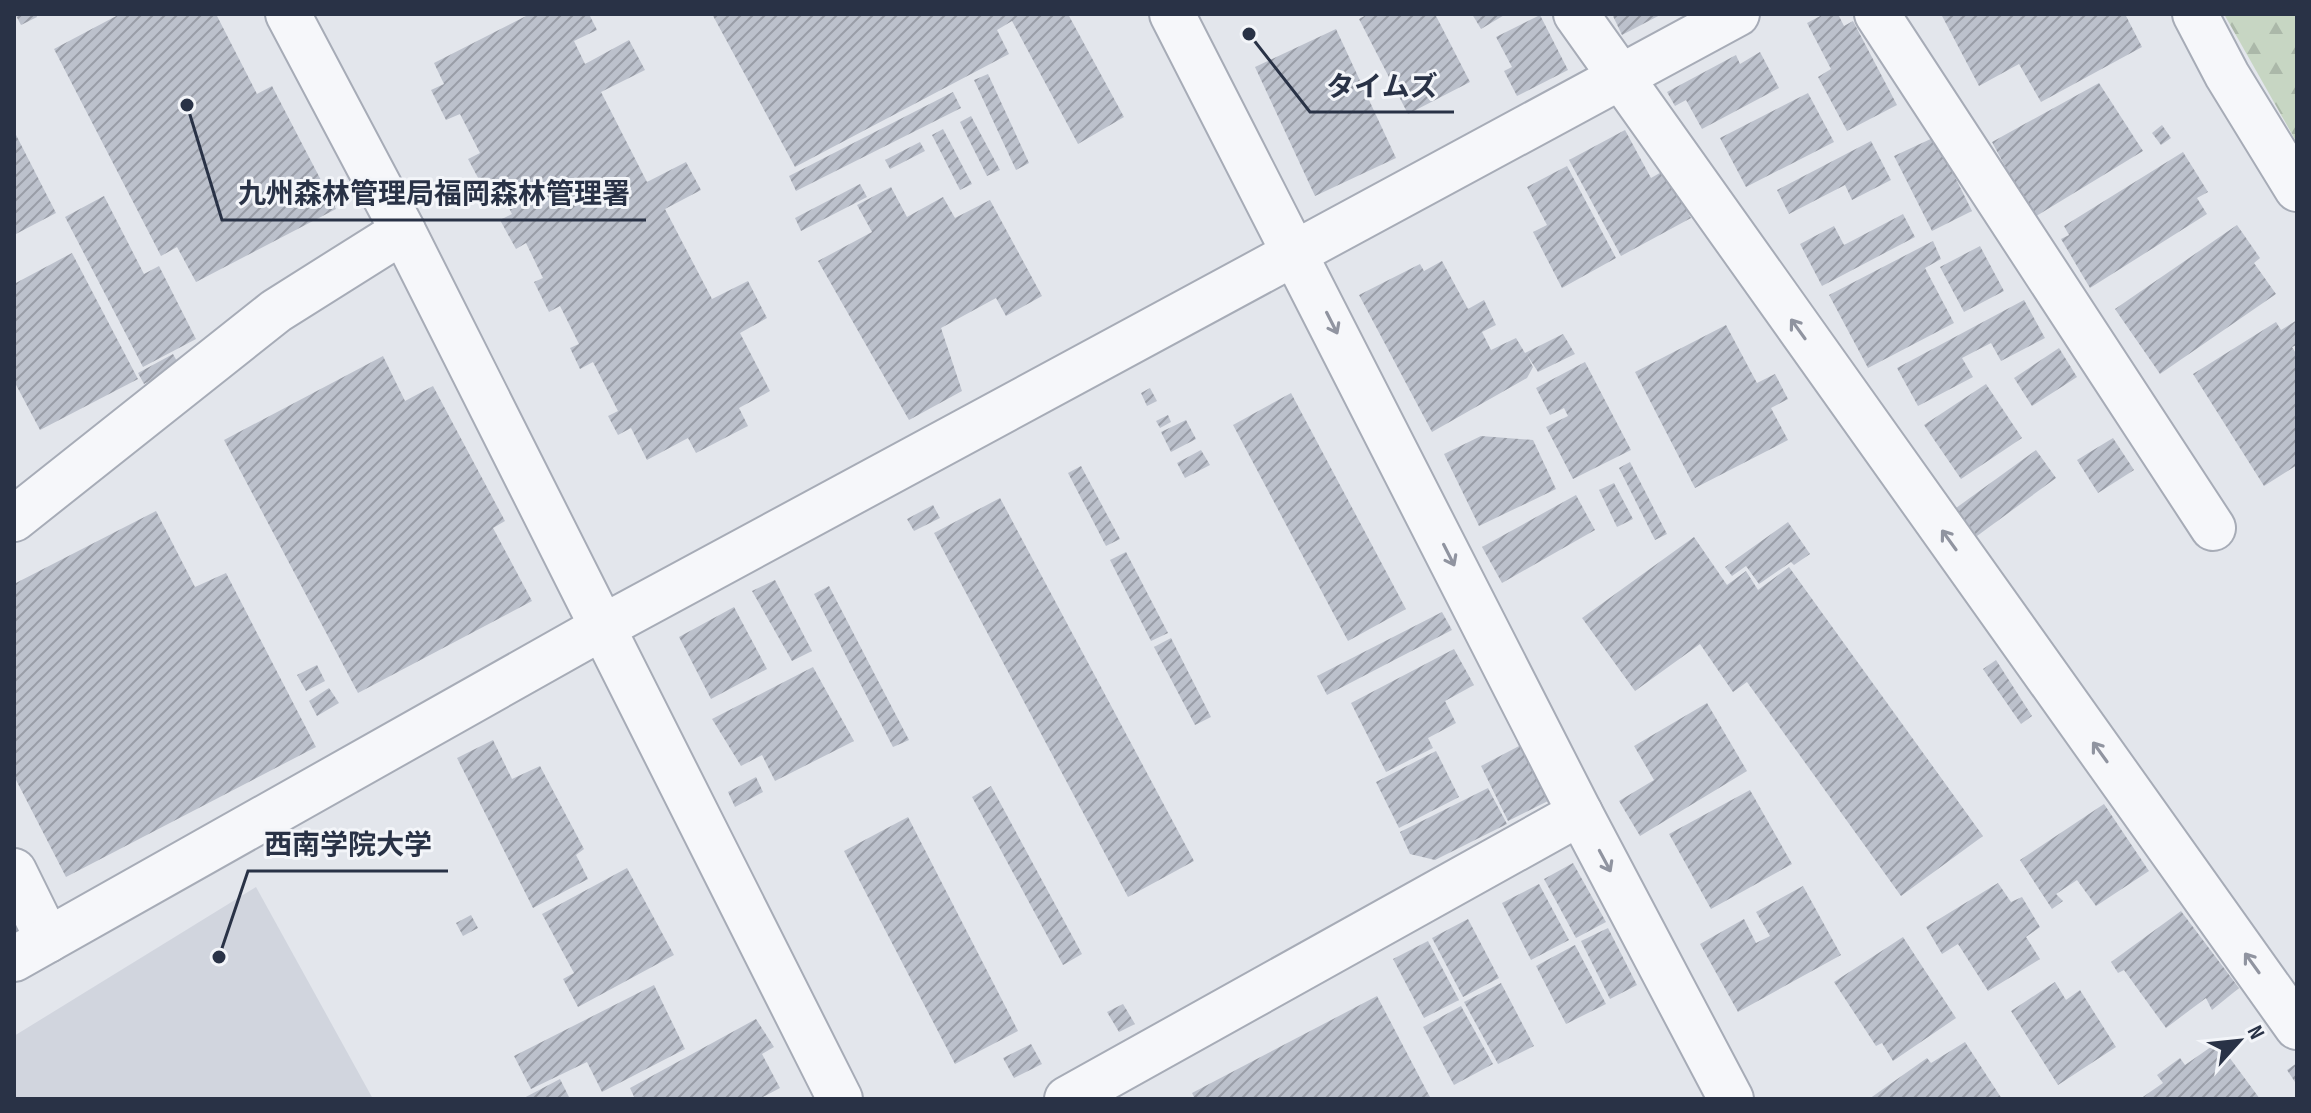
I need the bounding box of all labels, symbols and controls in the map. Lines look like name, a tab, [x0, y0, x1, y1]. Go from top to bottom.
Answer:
callout: タイムズ	[1310, 60, 1454, 112]
text: タイムズ	[1326, 71, 1438, 104]
callout: 九州森林管理局福岡森林管理署	[222, 168, 646, 220]
text: 九州森林管理局福岡森林管理署	[238, 178, 630, 211]
one-way arrow	[1325, 310, 1340, 334]
one-way arrow	[1790, 318, 1806, 340]
one-way arrow	[1941, 530, 1957, 552]
one-way arrow	[1442, 542, 1458, 566]
one-way arrow	[2092, 741, 2109, 763]
callout: 西南学院大学	[248, 819, 448, 871]
text: 西南学院大学	[264, 829, 432, 862]
one-way arrow	[1598, 849, 1614, 873]
one-way arrow	[2244, 953, 2260, 975]
north arrow	[2199, 1001, 2279, 1081]
text: N	[2241, 1021, 2270, 1044]

